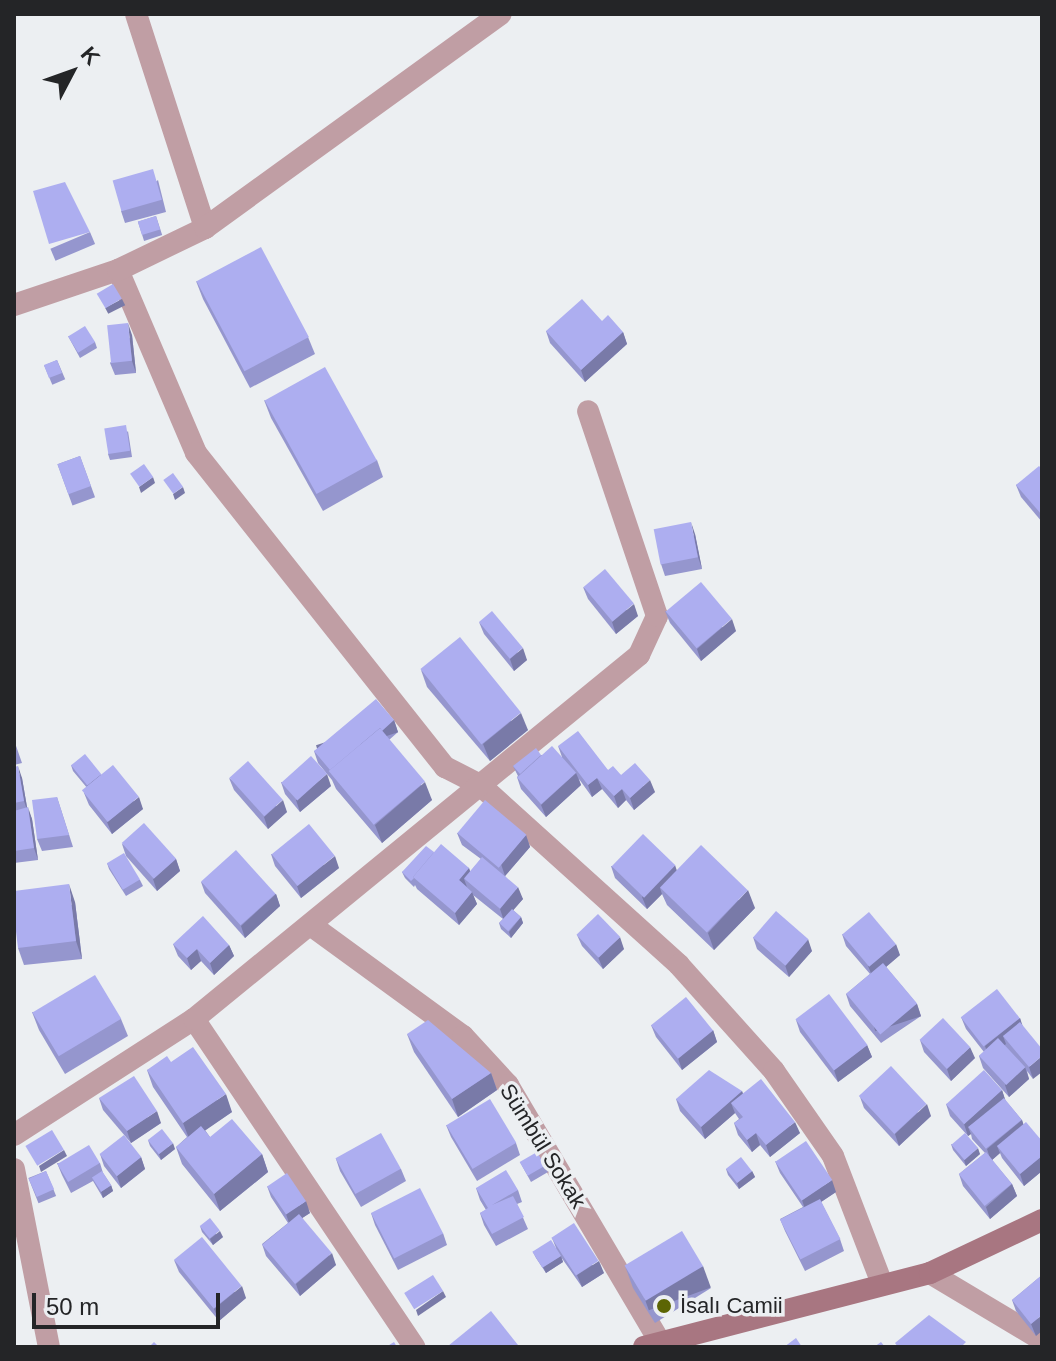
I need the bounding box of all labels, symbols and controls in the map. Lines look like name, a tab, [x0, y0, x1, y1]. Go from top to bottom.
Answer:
north arrow	[32, 32, 112, 112]
text: K	[76, 42, 105, 70]
street label: Sümbül Sokak	[494, 1079, 592, 1213]
scale bar	[36, 1277, 224, 1327]
text: 50 m	[46, 1293, 99, 1320]
place label: İsalı Camii	[680, 1293, 783, 1319]
marker: İsalı Camii	[655, 1297, 673, 1315]

